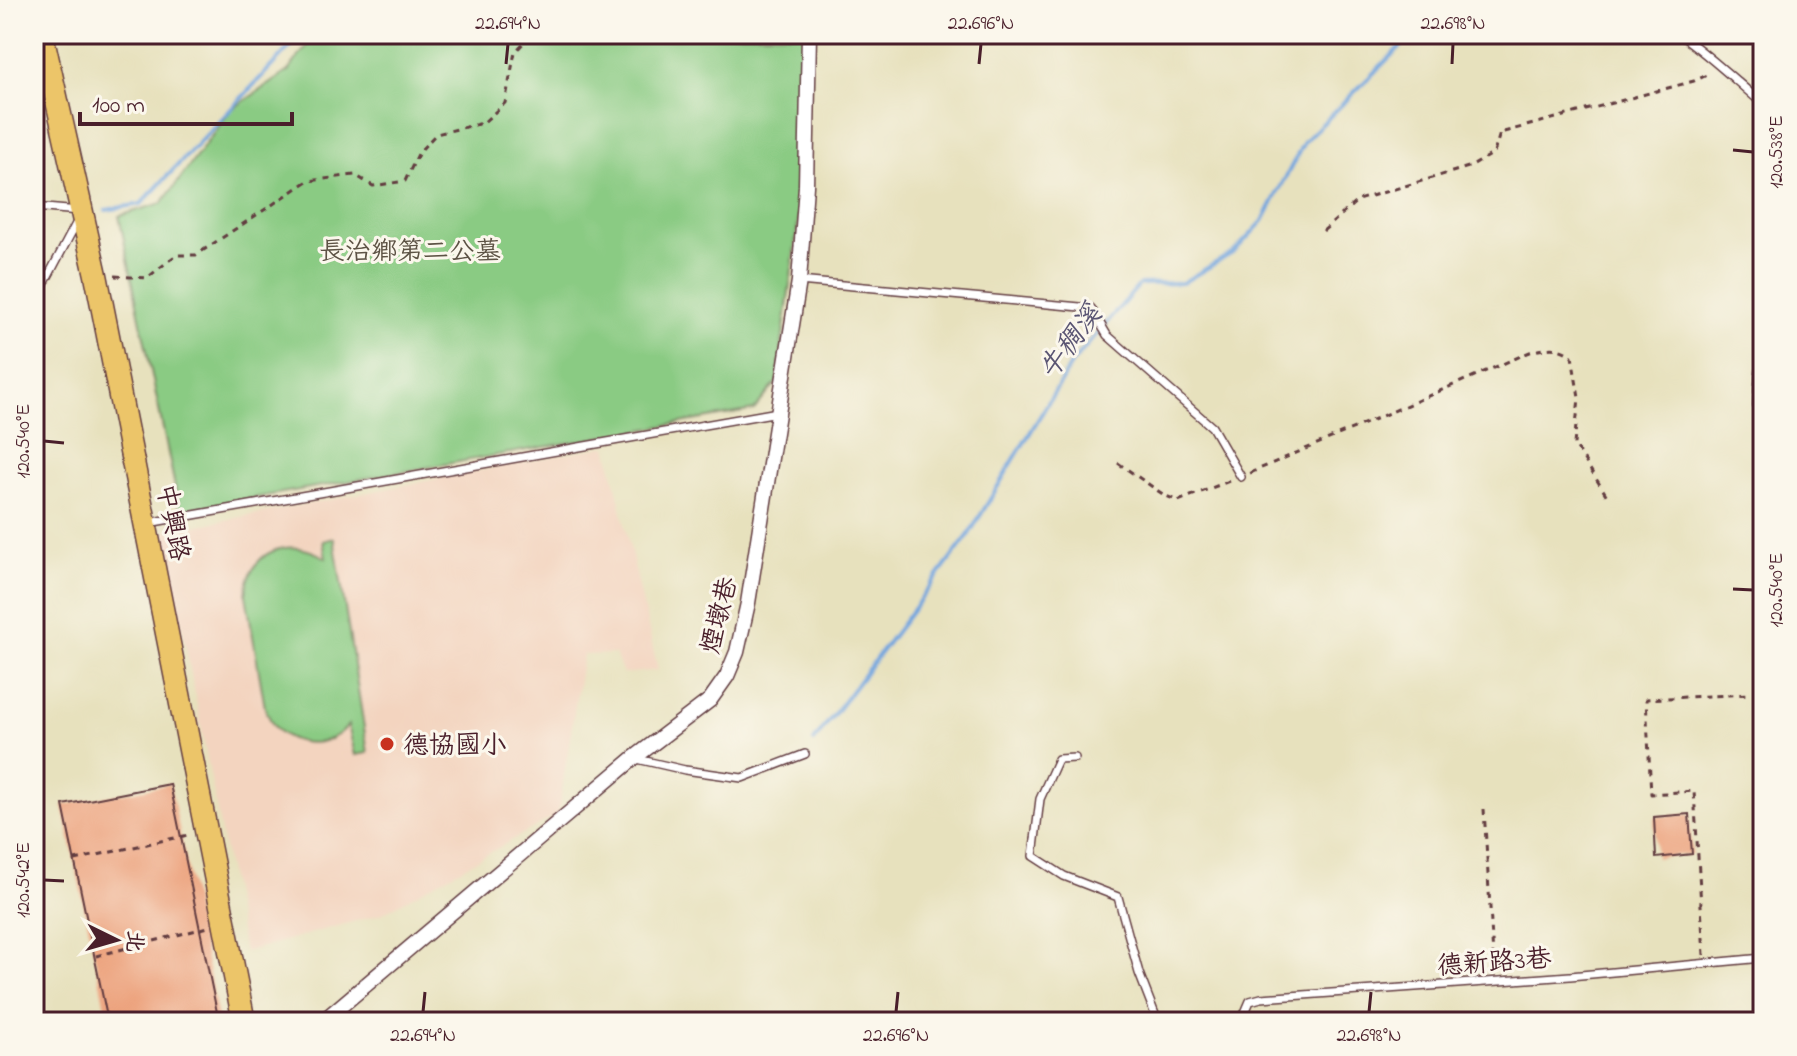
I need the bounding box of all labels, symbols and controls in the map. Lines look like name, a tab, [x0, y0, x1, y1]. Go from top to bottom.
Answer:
text: 22.694°N	[475, 10, 541, 39]
text: 22.696°N	[948, 10, 1014, 39]
text: 22.698°N	[1420, 10, 1486, 39]
scale bar	[80, 76, 292, 126]
text: 100 m	[92, 89, 145, 124]
text: 120.538°E	[1763, 115, 1792, 189]
park label: 長治鄉第二公墓	[319, 234, 501, 272]
water label: 牛稠溪	[1030, 296, 1115, 389]
text: 120.540°E	[10, 404, 39, 478]
street label: 中興路	[145, 481, 197, 564]
text: 120.540°E	[1763, 553, 1792, 627]
street label: 煙墩巷	[693, 573, 749, 658]
place label: 德協國小	[403, 728, 507, 766]
marker: 德協國小	[378, 735, 396, 753]
text: 120.542°E	[10, 842, 39, 918]
north arrow	[76, 900, 156, 980]
text: 北	[116, 929, 150, 954]
street label: 德新路3巷	[1436, 941, 1553, 987]
text: 22.694°N	[390, 1022, 456, 1051]
text: 22.696°N	[863, 1022, 929, 1051]
text: 22.698°N	[1336, 1022, 1402, 1051]

